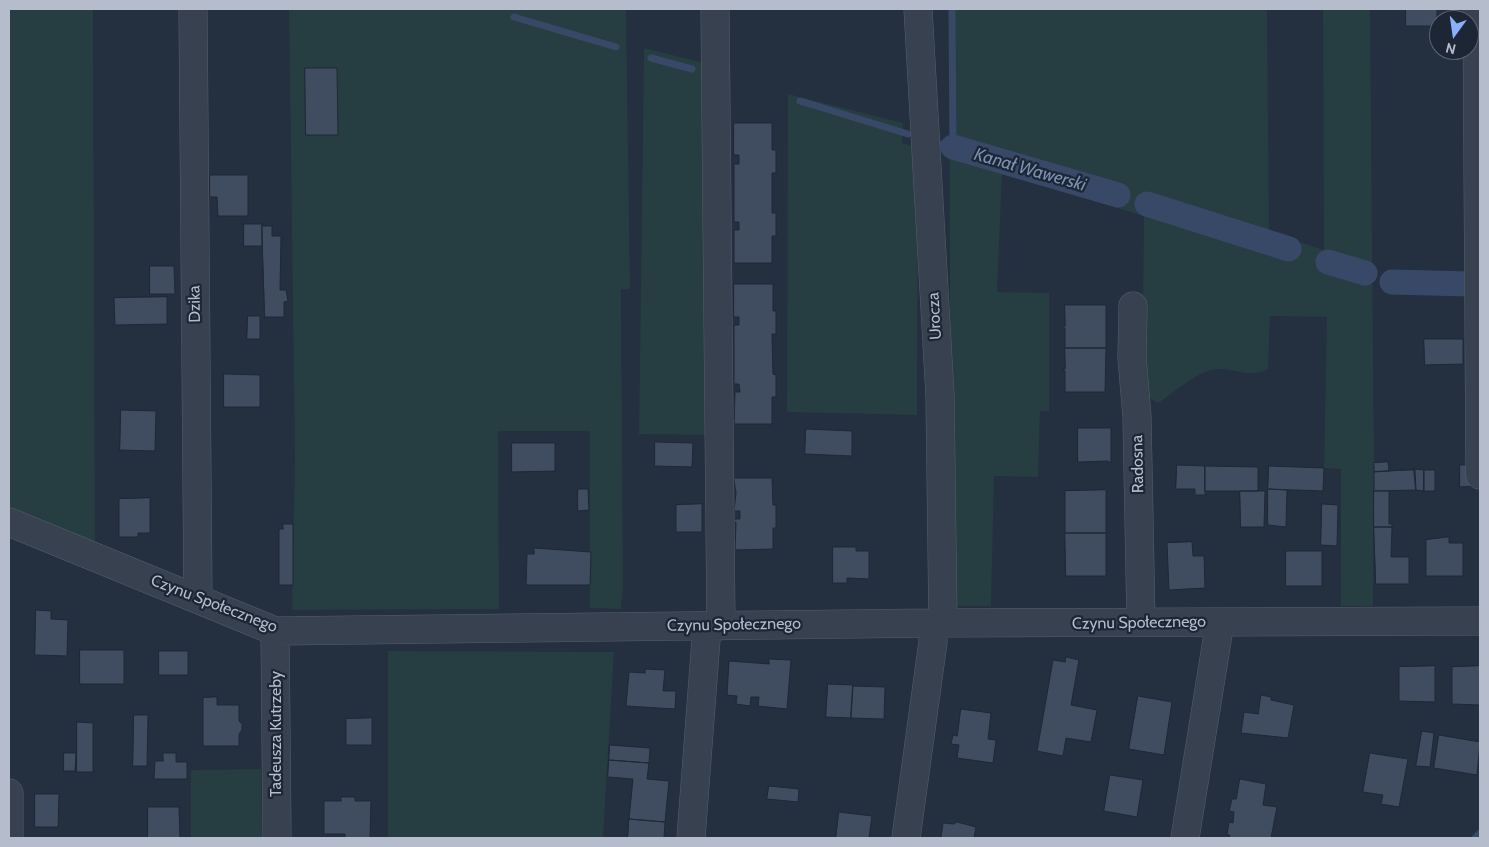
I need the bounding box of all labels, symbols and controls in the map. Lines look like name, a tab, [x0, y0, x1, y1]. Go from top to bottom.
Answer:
north arrow	[1429, 10, 1479, 60]
text: N	[1444, 39, 1458, 59]
water label: Kanał Wawerski	[971, 144, 1089, 196]
street label: Dzika	[185, 285, 205, 323]
street label: Urocza	[924, 292, 946, 340]
street label: Radosna	[1128, 435, 1148, 493]
street label: Czynu Społecznego	[148, 571, 280, 637]
street label: Czynu Społecznego	[1072, 612, 1206, 634]
street label: Czynu Społecznego	[667, 614, 801, 636]
street label: Tadeusza Kutrzeby	[266, 671, 286, 797]

